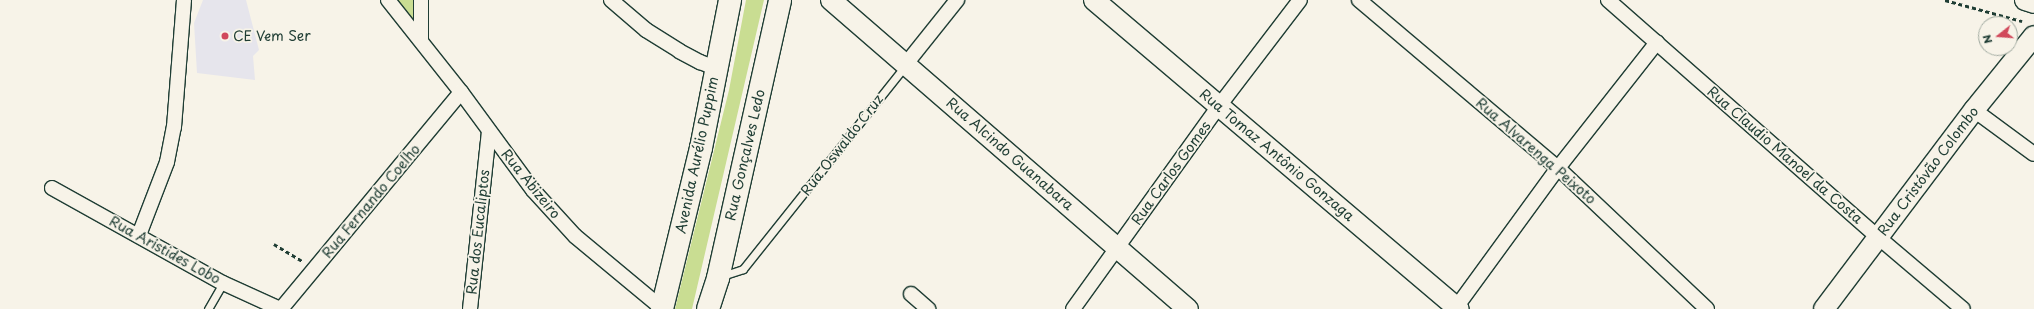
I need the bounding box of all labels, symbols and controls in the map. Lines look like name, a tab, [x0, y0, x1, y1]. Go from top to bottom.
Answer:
north arrow	[1978, 16, 2018, 56]
place label: CE Vem Ser	[233, 28, 313, 44]
marker: CE Vem Ser	[220, 31, 230, 41]
text: N	[1978, 33, 1996, 46]
street label: Avenida Aurélio Puppim	[672, 75, 722, 235]
street label: Rua Claudio Manoel da Costa	[1703, 83, 1867, 227]
street label: Rua Tomaz Antônio Gonzaga	[1196, 85, 1358, 225]
street label: Rua Gonçalves Ledo	[722, 87, 768, 223]
street label: Rua Oswaldo Cruz	[797, 91, 887, 199]
street label: Rua Alcindo Guanabara	[943, 94, 1077, 214]
street label: Rua Alvarenga Peixoto	[1473, 94, 1599, 208]
street label: Rua Cristóvão Colombo	[1874, 103, 1982, 239]
street label: Rua Carlos Gomes	[1128, 118, 1214, 228]
street label: Rua Fernando Coelho	[318, 140, 424, 262]
street label: Rua Abizeiro	[498, 146, 564, 222]
street label: Rua dos Eucaliptos	[463, 168, 493, 296]
street label: Rua Aristides Lobo	[106, 212, 224, 288]

